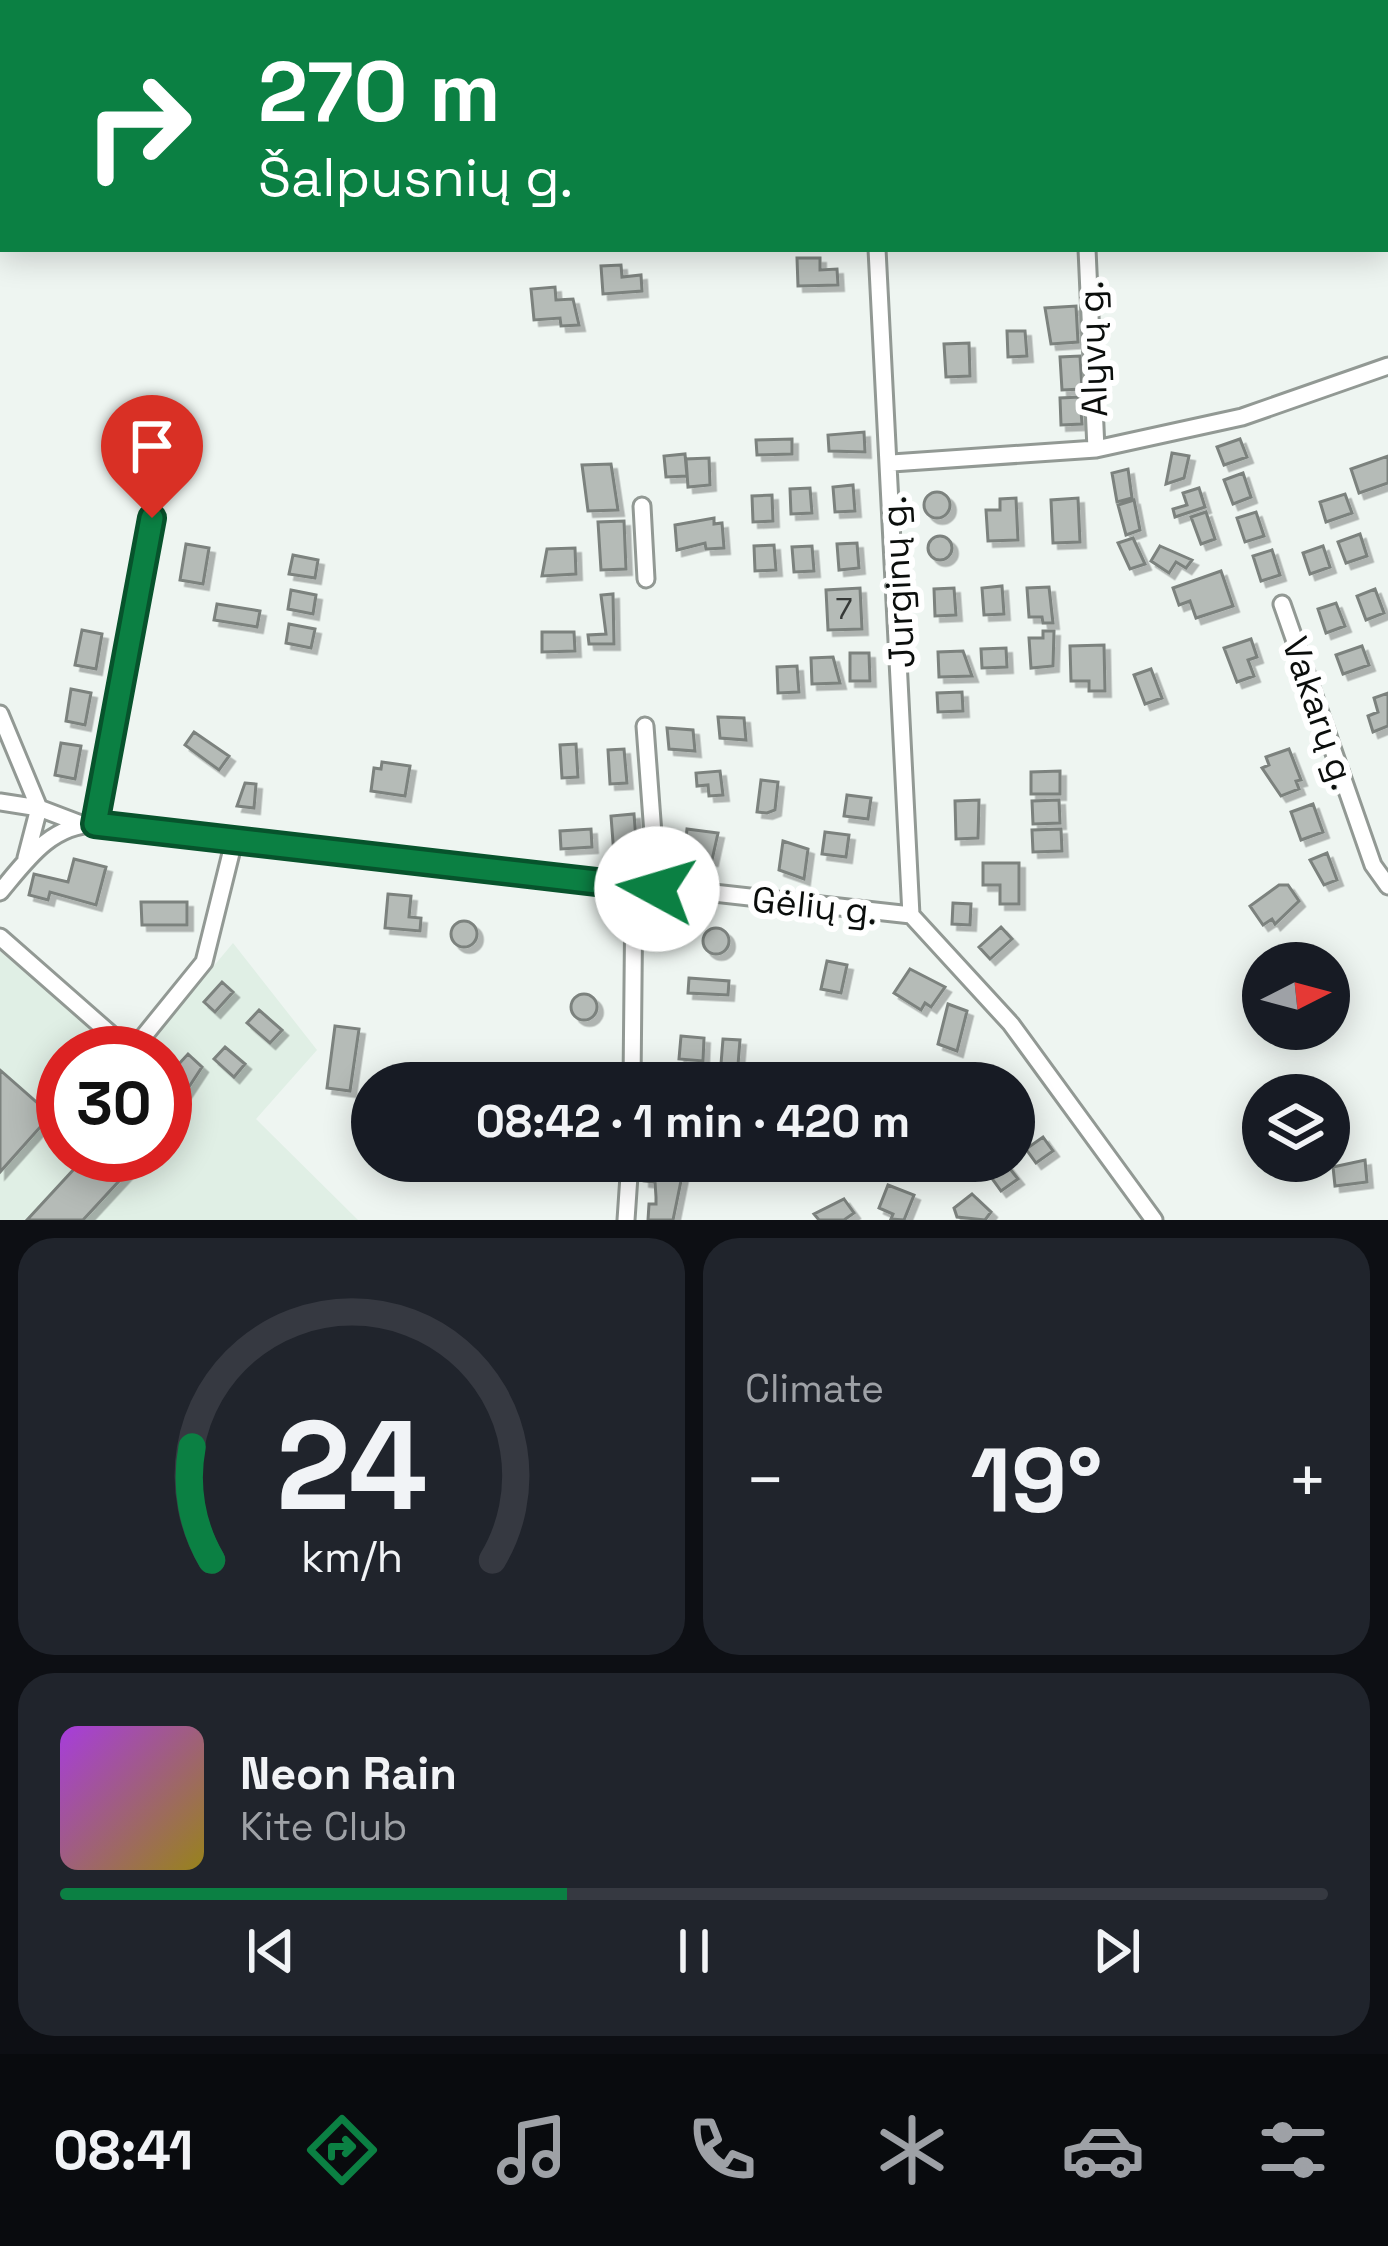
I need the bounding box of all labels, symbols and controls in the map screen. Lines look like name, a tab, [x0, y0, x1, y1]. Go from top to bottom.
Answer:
text: 270 m	[258, 38, 501, 146]
icon: right	[60, 48, 216, 204]
text: Šalpusnių g.	[258, 143, 573, 212]
street label: Alyvų g.	[1068, 280, 1118, 418]
pin	[101, 395, 203, 518]
icon: arrive	[119, 413, 185, 479]
street label: Jurginų g.	[871, 495, 925, 669]
house number: 7	[836, 589, 852, 628]
street label: Vakarų g.	[1272, 631, 1367, 796]
position arrow	[594, 826, 720, 952]
street label: Gėlių g.	[750, 877, 880, 935]
north arrow	[1242, 942, 1350, 1050]
map controls	[1242, 942, 1350, 1182]
speed limit sign: 30	[36, 1026, 192, 1182]
button: layers	[1242, 1074, 1350, 1182]
text: 08:42 · 1 min · 420 m	[476, 1093, 910, 1150]
text: Climate	[745, 1364, 884, 1413]
text: 24	[276, 1386, 427, 1545]
text: 19°	[971, 1423, 1102, 1538]
text: −	[745, 1438, 786, 1522]
text: +	[1287, 1438, 1328, 1522]
text: km/h	[300, 1529, 403, 1584]
text: Neon Rain	[240, 1745, 457, 1802]
text: Kite Club	[240, 1802, 407, 1851]
icon: previous	[238, 1918, 304, 1984]
icon: pause	[661, 1918, 727, 1984]
icon: next	[1084, 1918, 1150, 1984]
icon: directions	[300, 2108, 384, 2192]
icon: music	[490, 2108, 574, 2192]
icon: phone	[680, 2108, 764, 2192]
icon: climate	[870, 2108, 954, 2192]
icon: car	[1061, 2108, 1145, 2192]
icon: filters	[1251, 2108, 1335, 2192]
text: 08:41	[53, 2116, 193, 2185]

